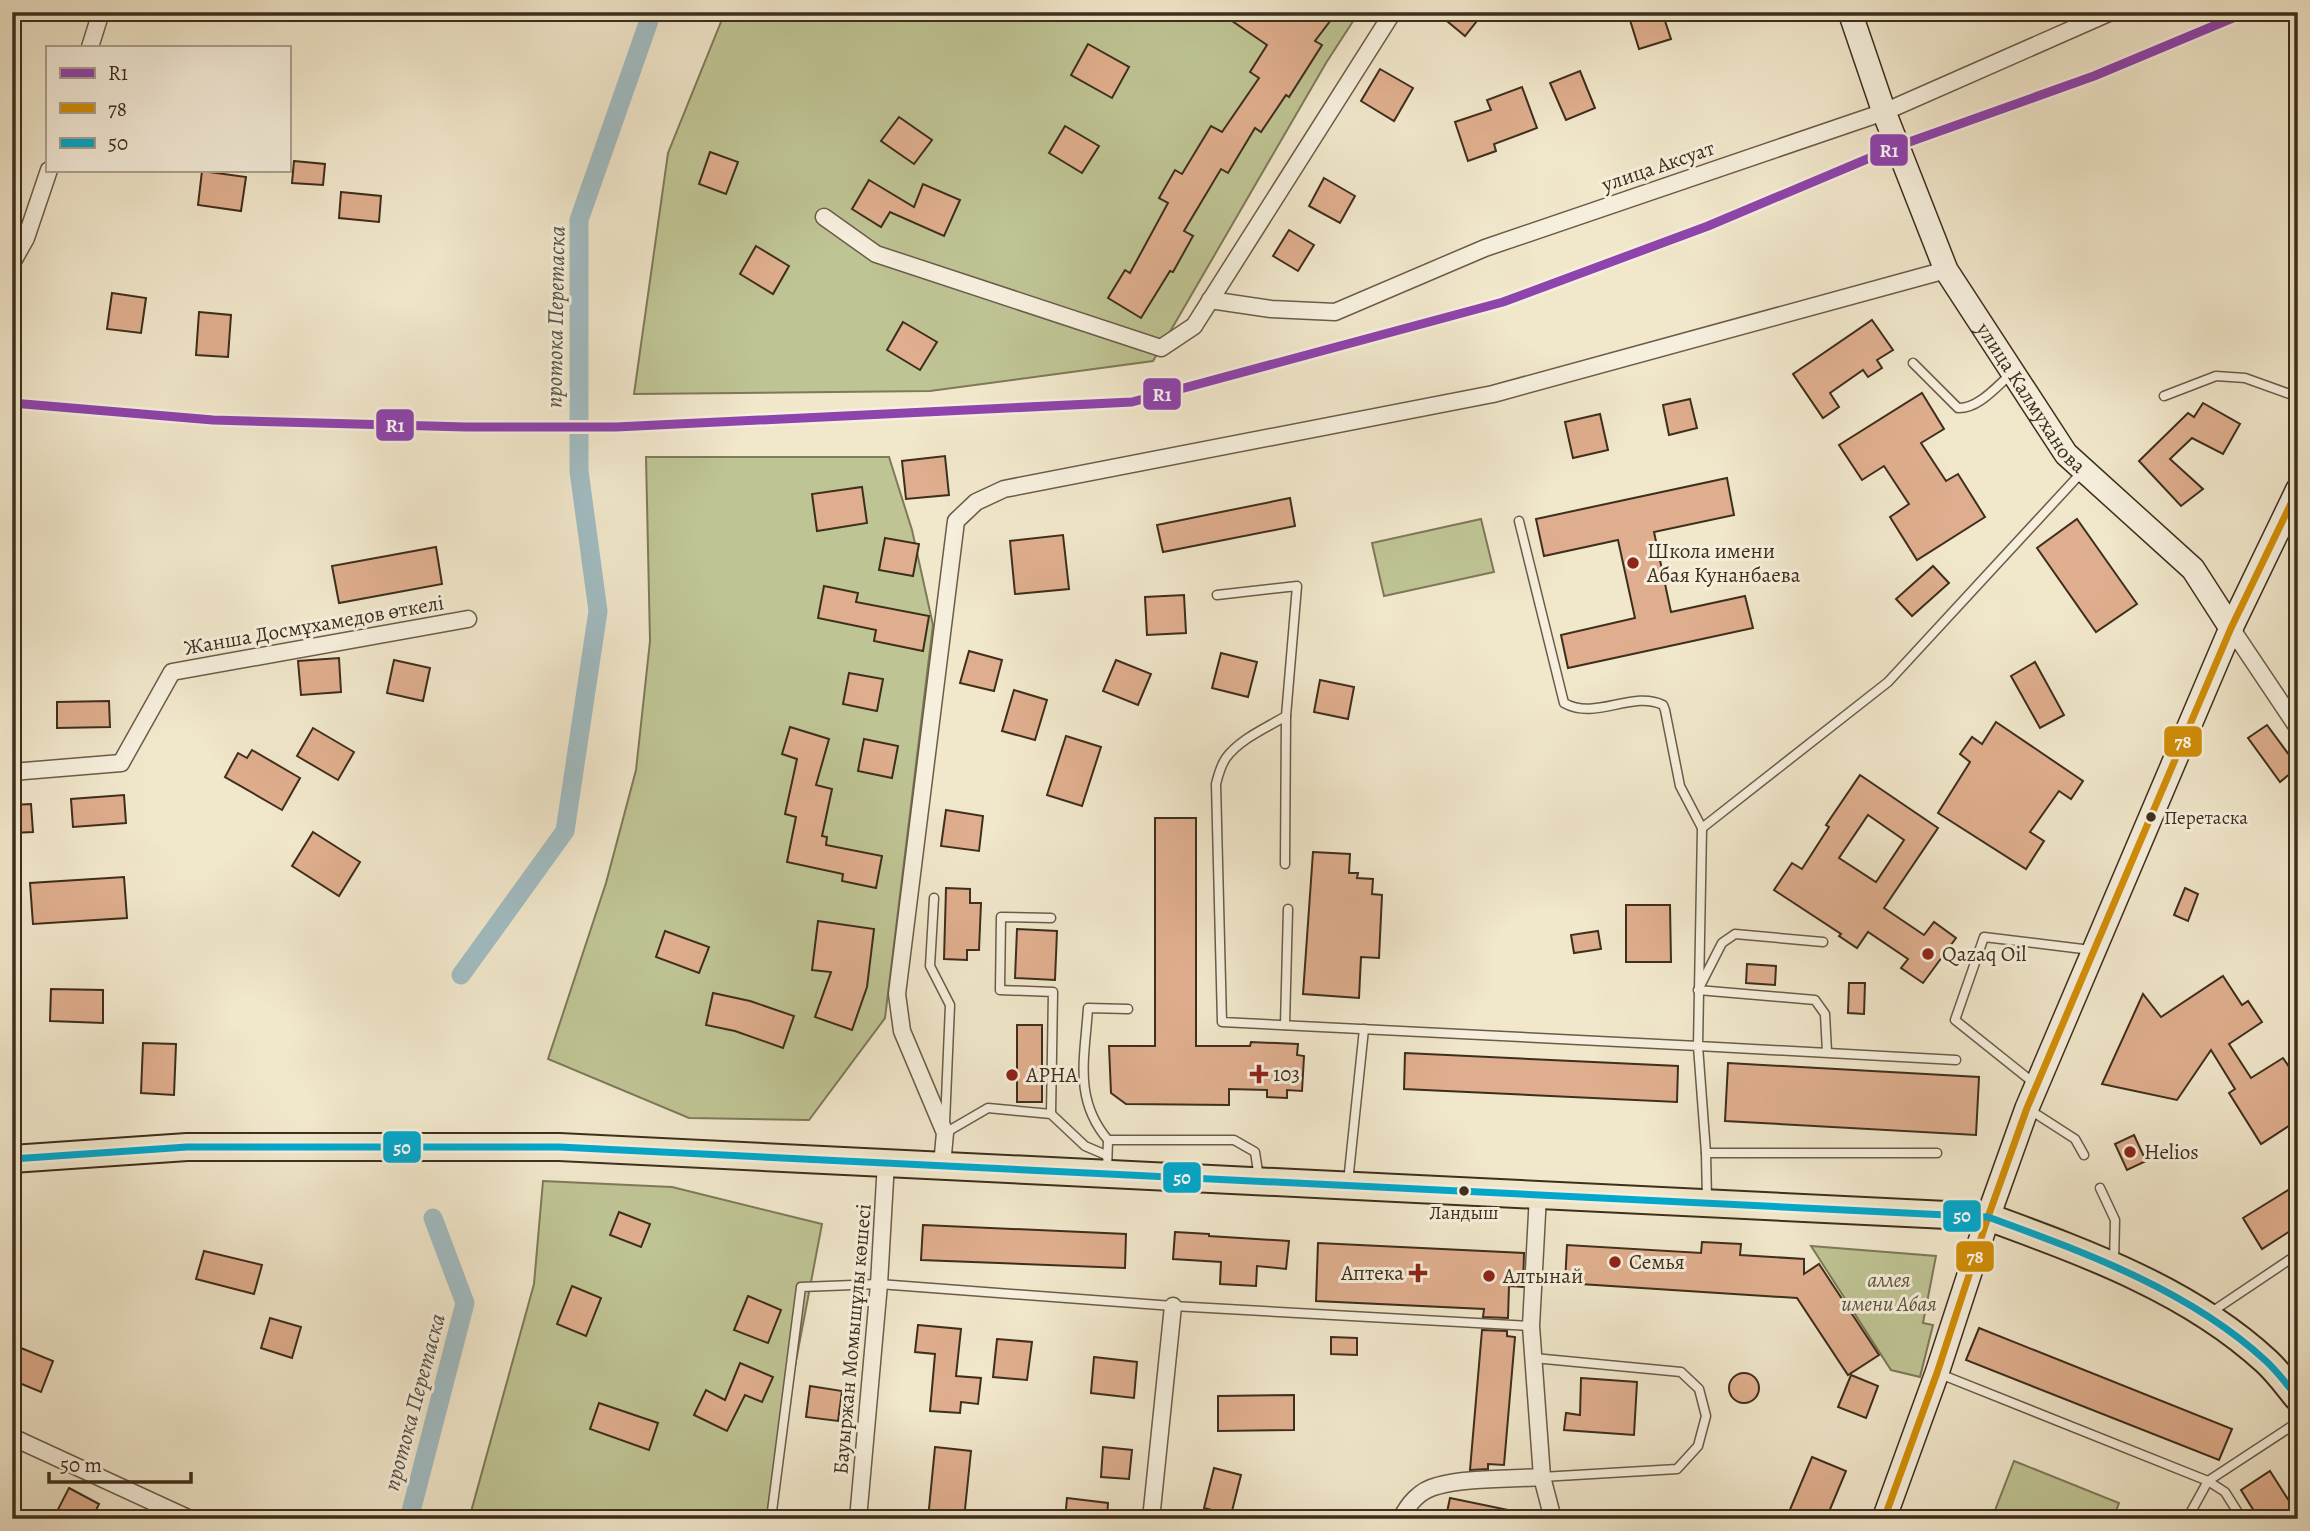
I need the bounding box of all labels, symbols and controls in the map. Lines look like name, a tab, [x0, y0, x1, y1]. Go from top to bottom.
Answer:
legend	[46, 46, 290, 172]
text: R1	[108, 59, 128, 87]
text: 78	[108, 95, 127, 123]
text: 50	[108, 129, 128, 157]
line badge: R1	[1869, 133, 1909, 167]
street label: улица Аксуат	[1597, 134, 1718, 199]
text: R1	[1880, 138, 1899, 164]
water label: протока Перетаска	[538, 225, 573, 408]
street label: улица Калмуханова	[1969, 316, 2092, 480]
line badge: R1	[1142, 377, 1182, 411]
text: R1	[1153, 382, 1172, 408]
line badge: R1	[375, 408, 415, 442]
text: R1	[386, 413, 405, 439]
place label: Школа имени Абая Кунанбаева	[1646, 537, 1801, 589]
marker: Школа имени Абая Кунанбаева	[1625, 555, 1641, 571]
street label: Жанша Досмұхамедов өткелі	[182, 588, 446, 662]
line badge: 78	[2163, 725, 2203, 758]
text: 78	[2174, 729, 2192, 755]
place label: Перетаска	[2164, 805, 2248, 831]
marker: Перетаска	[2144, 810, 2158, 824]
place label: Qazaq Oil	[1942, 940, 2026, 968]
marker: Qazaq Oil	[1920, 946, 1936, 962]
place label: 103	[1273, 1060, 1300, 1088]
place label: АРНА	[1025, 1061, 1078, 1089]
marker: 103	[1251, 1066, 1267, 1082]
marker: АРНА	[1004, 1067, 1020, 1083]
line badge: 50	[382, 1130, 422, 1164]
text: 50	[393, 1135, 411, 1161]
place label: Helios	[2144, 1138, 2199, 1166]
marker: Helios	[2122, 1144, 2138, 1160]
line badge: 50	[1162, 1161, 1202, 1194]
text: 50	[1173, 1165, 1191, 1191]
marker: Ландыш	[1457, 1184, 1471, 1198]
line badge: 50	[1942, 1199, 1982, 1233]
place label: Ландыш	[1429, 1200, 1499, 1226]
street label: Бауыржан Момышұлы көшесі	[826, 1202, 878, 1476]
text: 50	[1953, 1203, 1971, 1229]
line badge: 78	[1955, 1240, 1995, 1273]
text: 78	[1966, 1244, 1984, 1270]
place label: Семья	[1629, 1248, 1685, 1276]
marker: Семья	[1607, 1254, 1623, 1270]
place label: Аптека	[1340, 1259, 1404, 1287]
place label: Алтынай	[1502, 1262, 1583, 1290]
marker: Аптека	[1410, 1265, 1426, 1281]
park label: аллея имени Абая	[1841, 1266, 1937, 1318]
marker: Алтынай	[1481, 1268, 1497, 1284]
water label: протока Перетаска	[376, 1310, 453, 1494]
scale bar	[49, 1440, 191, 1484]
text: 50 m	[60, 1451, 102, 1479]

